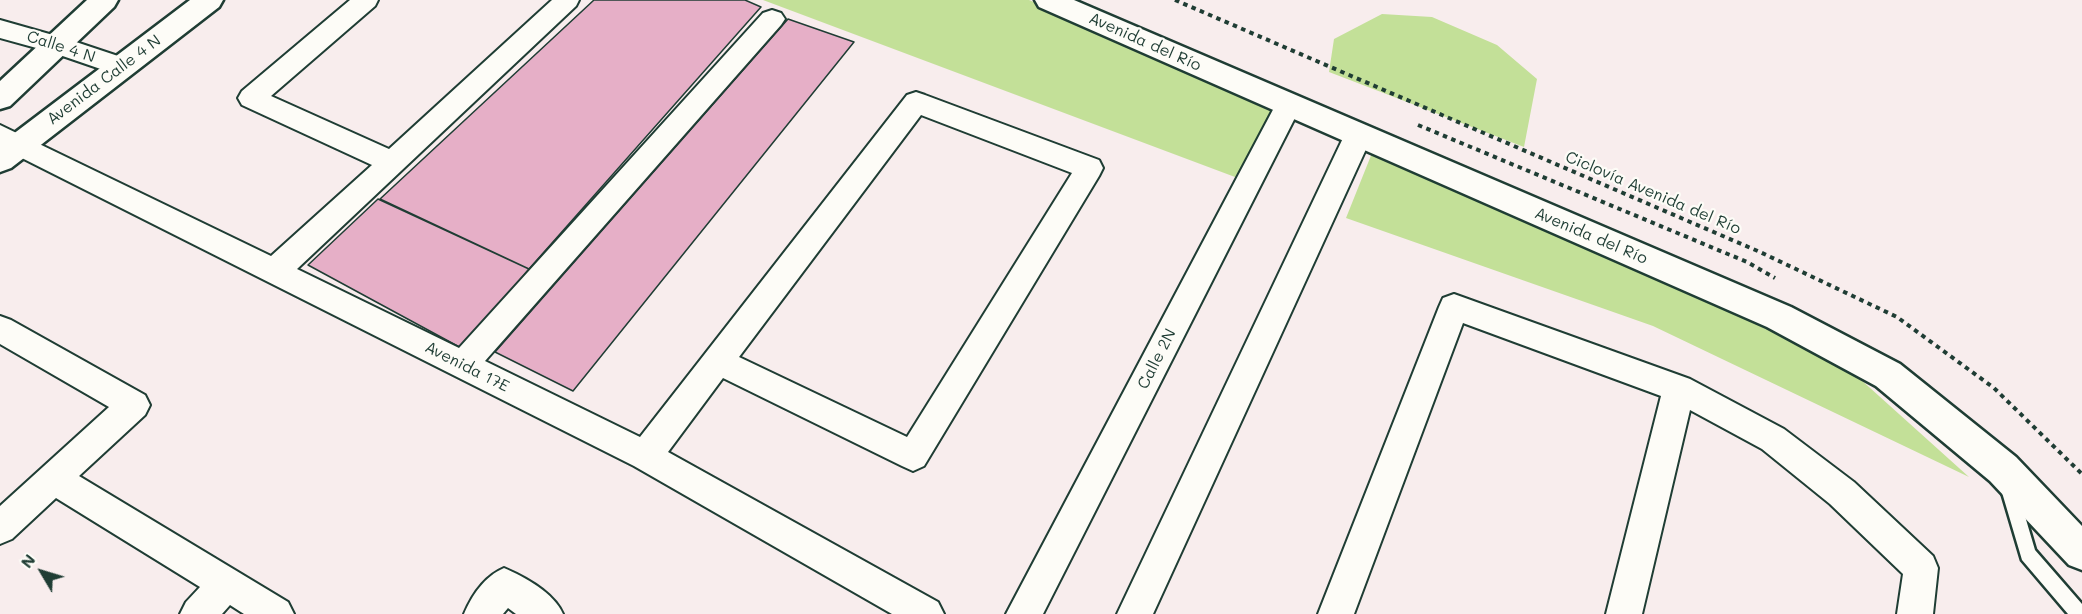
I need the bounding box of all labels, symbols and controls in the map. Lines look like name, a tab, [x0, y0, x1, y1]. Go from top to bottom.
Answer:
street label: Avenida del Río	[1086, 9, 1204, 75]
street label: Calle 4 N	[24, 27, 98, 67]
street label: Avenida Calle 4 N	[43, 31, 165, 129]
street label: Ciclovía Avenida del Río	[1562, 147, 1744, 239]
street label: Avenida del Río	[1532, 204, 1650, 268]
street label: Calle 2N	[1134, 326, 1180, 392]
street label: Avenida 17E	[422, 338, 512, 396]
north arrow	[12, 542, 72, 602]
text: N	[15, 549, 39, 572]

